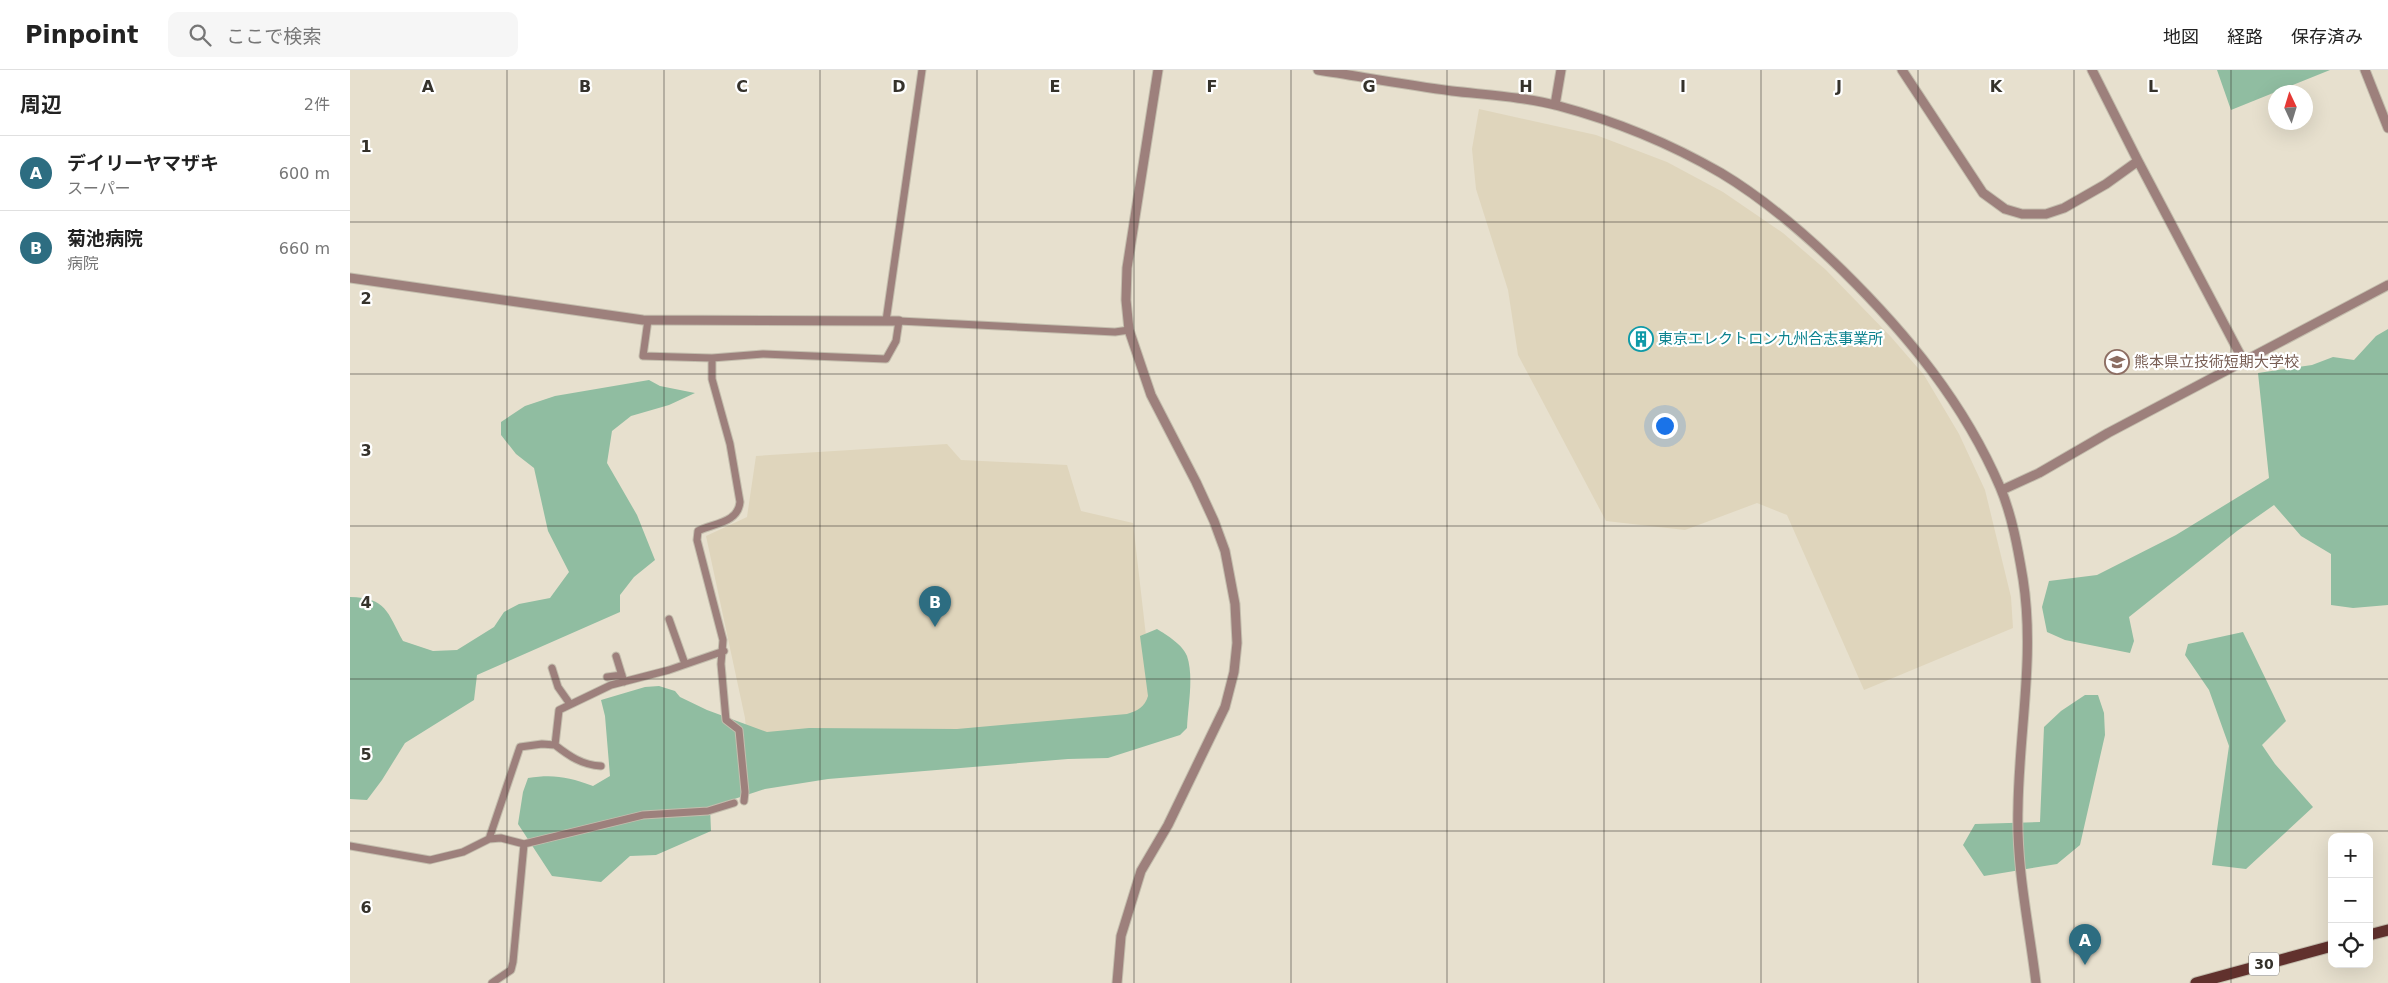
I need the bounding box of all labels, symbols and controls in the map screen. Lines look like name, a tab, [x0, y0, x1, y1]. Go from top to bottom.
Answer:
search box	[168, 12, 518, 57]
text: Pinpoint	[25, 21, 138, 49]
icon: search	[186, 21, 214, 49]
text: ここで検索	[226, 25, 321, 47]
text: 地図	[2163, 26, 2199, 47]
text: 経路	[2227, 26, 2263, 47]
text: 保存済み	[2291, 26, 2363, 47]
text: A	[422, 77, 435, 96]
text: B	[579, 77, 591, 96]
text: C	[736, 77, 748, 96]
text: D	[892, 77, 906, 96]
text: E	[1050, 77, 1060, 96]
text: F	[1207, 77, 1217, 96]
text: G	[1362, 77, 1376, 96]
text: H	[1519, 77, 1533, 96]
text: I	[1680, 77, 1686, 96]
text: J	[1835, 77, 1842, 96]
text: K	[1990, 77, 2003, 96]
text: L	[2148, 77, 2158, 96]
north arrow	[2268, 85, 2313, 130]
text: 周辺	[20, 93, 62, 117]
text: 2件	[304, 95, 330, 114]
text: 1	[360, 137, 372, 156]
text: デイリーヤマザキ	[67, 152, 219, 174]
text: A	[30, 164, 42, 183]
text: 600 m	[279, 164, 330, 183]
text: スーパー	[67, 179, 131, 198]
text: 菊池病院	[67, 227, 143, 249]
text: B	[30, 239, 42, 258]
text: 660 m	[279, 239, 330, 258]
text: 病院	[67, 254, 99, 273]
text: 2	[360, 289, 372, 308]
building icon: 東京エレクトロン九州合志事業所	[1628, 326, 1654, 352]
place label: 東京エレクトロン九州合志事業所	[1658, 330, 1883, 348]
school or university icon: 熊本県立技術短期大学校	[2104, 349, 2130, 375]
place label: 熊本県立技術短期大学校	[2134, 353, 2299, 371]
your location	[1652, 413, 1678, 439]
text: 3	[360, 441, 372, 460]
pin: B	[919, 586, 951, 627]
text: 4	[360, 593, 372, 612]
text: 5	[360, 745, 372, 764]
map controls	[2328, 833, 2373, 968]
button: +	[2328, 833, 2373, 878]
button: −	[2328, 878, 2373, 923]
text: 6	[360, 898, 372, 917]
button: locate	[2328, 923, 2373, 968]
pin: A	[2069, 924, 2101, 965]
road number: 30	[2249, 952, 2279, 976]

